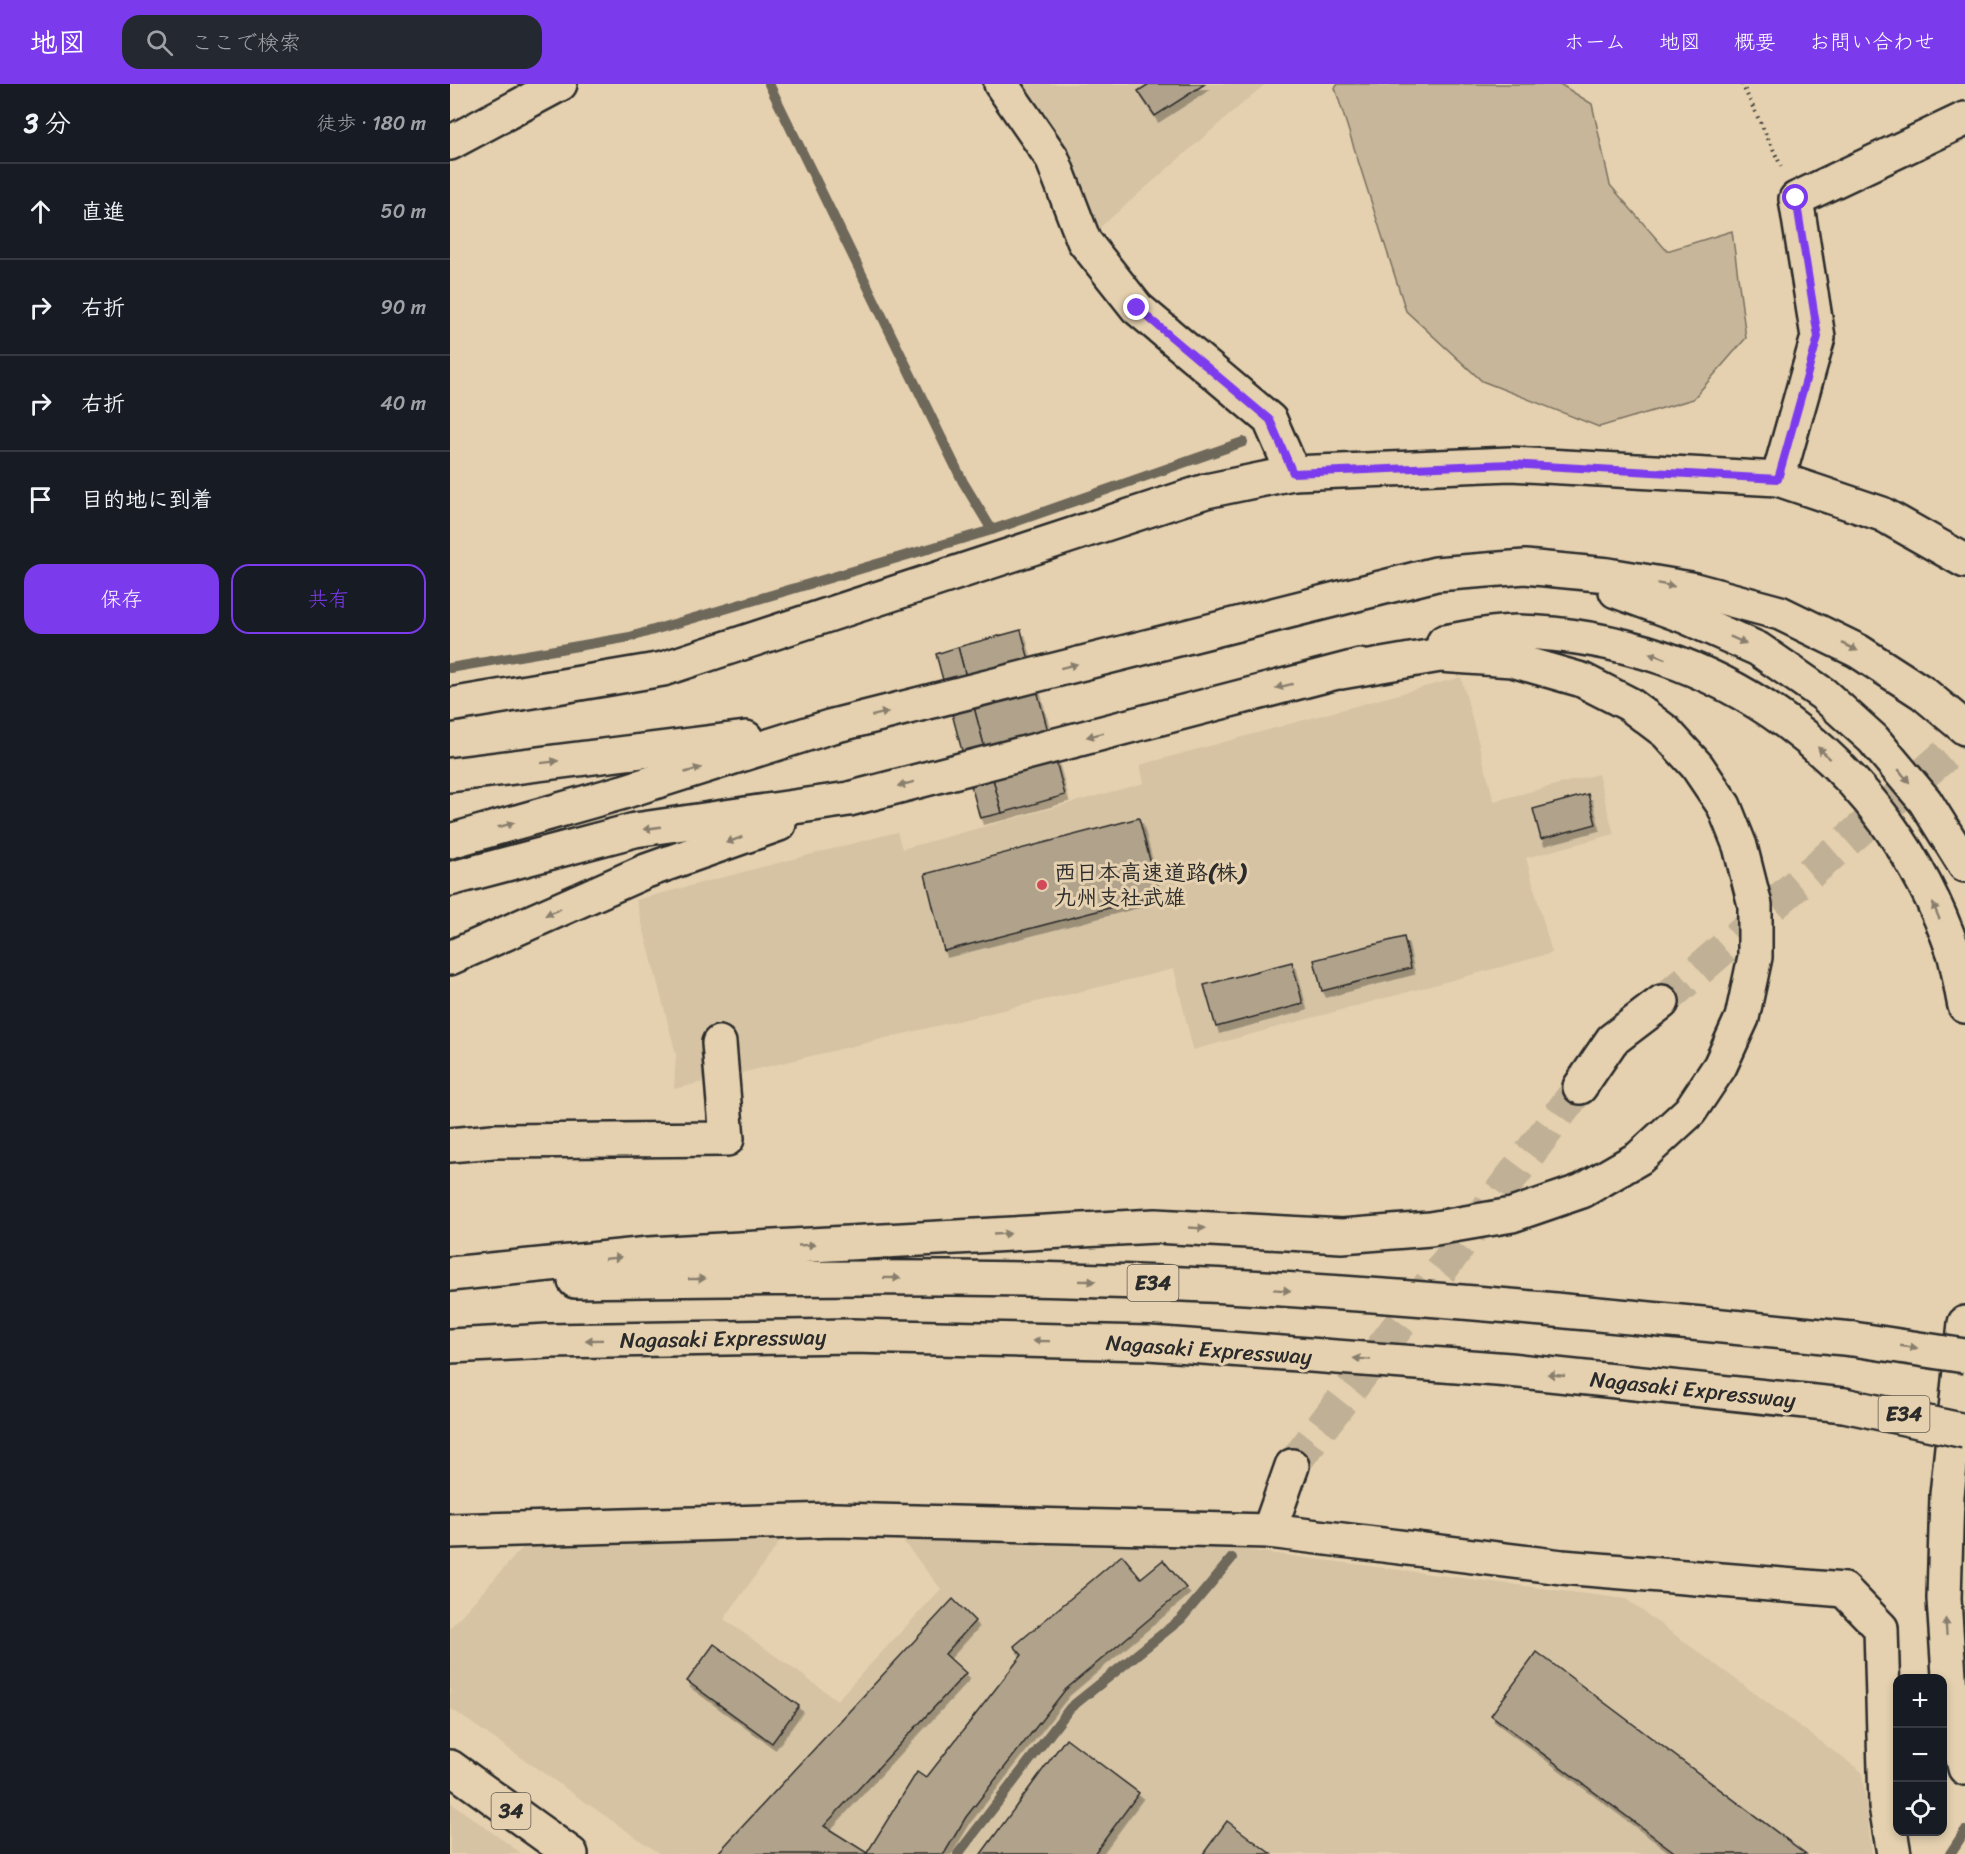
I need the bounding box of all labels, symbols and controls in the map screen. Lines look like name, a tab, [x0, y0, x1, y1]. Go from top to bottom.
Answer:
search box	[122, 15, 542, 69]
text: 地図	[30, 18, 86, 67]
text: ここで検索	[191, 23, 301, 62]
text: ホーム	[1564, 23, 1626, 61]
text: 地図	[1659, 23, 1701, 61]
text: 概要	[1734, 23, 1776, 61]
text: お問い合わせ	[1809, 23, 1935, 61]
icon: search	[143, 26, 176, 59]
text: 3 分	[24, 100, 71, 146]
text: 徒歩 · 180 m	[316, 106, 426, 141]
route start	[1782, 184, 1808, 210]
text: 直進	[81, 192, 125, 231]
text: 50 m	[381, 194, 426, 229]
icon: ahead	[24, 195, 57, 228]
text: 右折	[81, 288, 125, 327]
text: 90 m	[381, 290, 426, 325]
icon: right	[24, 291, 57, 324]
route end	[1123, 294, 1149, 320]
text: 右折	[81, 384, 125, 423]
text: 40 m	[380, 386, 426, 421]
icon: right	[24, 387, 57, 420]
text: 目的地に到着	[81, 480, 213, 519]
icon: arrive	[24, 483, 57, 516]
button: 保存	[24, 564, 219, 634]
button: 共有	[231, 564, 426, 634]
one-way arrow	[1657, 580, 1676, 589]
one-way arrow	[1730, 636, 1747, 645]
one-way arrow	[1841, 642, 1858, 652]
one-way arrow	[1648, 650, 1666, 660]
one-way arrow	[1060, 661, 1078, 671]
one-way arrow	[1275, 682, 1293, 691]
one-way arrow	[871, 709, 889, 719]
one-way arrow	[1086, 730, 1104, 740]
one-way arrow	[1817, 747, 1832, 760]
one-way arrow	[540, 758, 559, 767]
one-way arrow	[684, 765, 702, 774]
one-way arrow	[1897, 768, 1910, 783]
one-way arrow	[897, 779, 915, 789]
one-way arrow	[497, 820, 515, 829]
one-way arrow	[643, 823, 662, 832]
one-way arrow	[725, 835, 743, 845]
place label: 西日本高速道路(株) 九州支社武雄	[1054, 853, 1248, 917]
marker: 西日本高速道路(株) 九州支社武雄	[1035, 878, 1049, 892]
one-way arrow	[1931, 902, 1940, 919]
one-way arrow	[545, 908, 562, 917]
one-way arrow	[1187, 1223, 1206, 1232]
one-way arrow	[992, 1230, 1011, 1239]
one-way arrow	[798, 1241, 817, 1250]
one-way arrow	[603, 1253, 622, 1263]
road number: E34	[1128, 1265, 1178, 1301]
one-way arrow	[883, 1273, 902, 1283]
one-way arrow	[688, 1274, 707, 1284]
one-way arrow	[1078, 1277, 1097, 1286]
one-way arrow	[1273, 1286, 1292, 1295]
street label: Nagasaki Expressway	[619, 1317, 827, 1360]
street label: Nagasaki Expressway	[1105, 1323, 1314, 1376]
one-way arrow	[585, 1335, 604, 1345]
one-way arrow	[1032, 1336, 1051, 1345]
one-way arrow	[1900, 1343, 1919, 1352]
one-way arrow	[1352, 1354, 1371, 1364]
street label: Nagasaki Expressway	[1588, 1359, 1798, 1420]
one-way arrow	[1547, 1370, 1566, 1380]
road number: E34	[1878, 1396, 1930, 1432]
one-way arrow	[1941, 1617, 1951, 1636]
map controls	[1893, 1674, 1947, 1836]
button: +	[1893, 1674, 1947, 1728]
button: −	[1893, 1728, 1947, 1782]
button: locate	[1893, 1782, 1947, 1836]
road number: 34	[492, 1793, 530, 1829]

